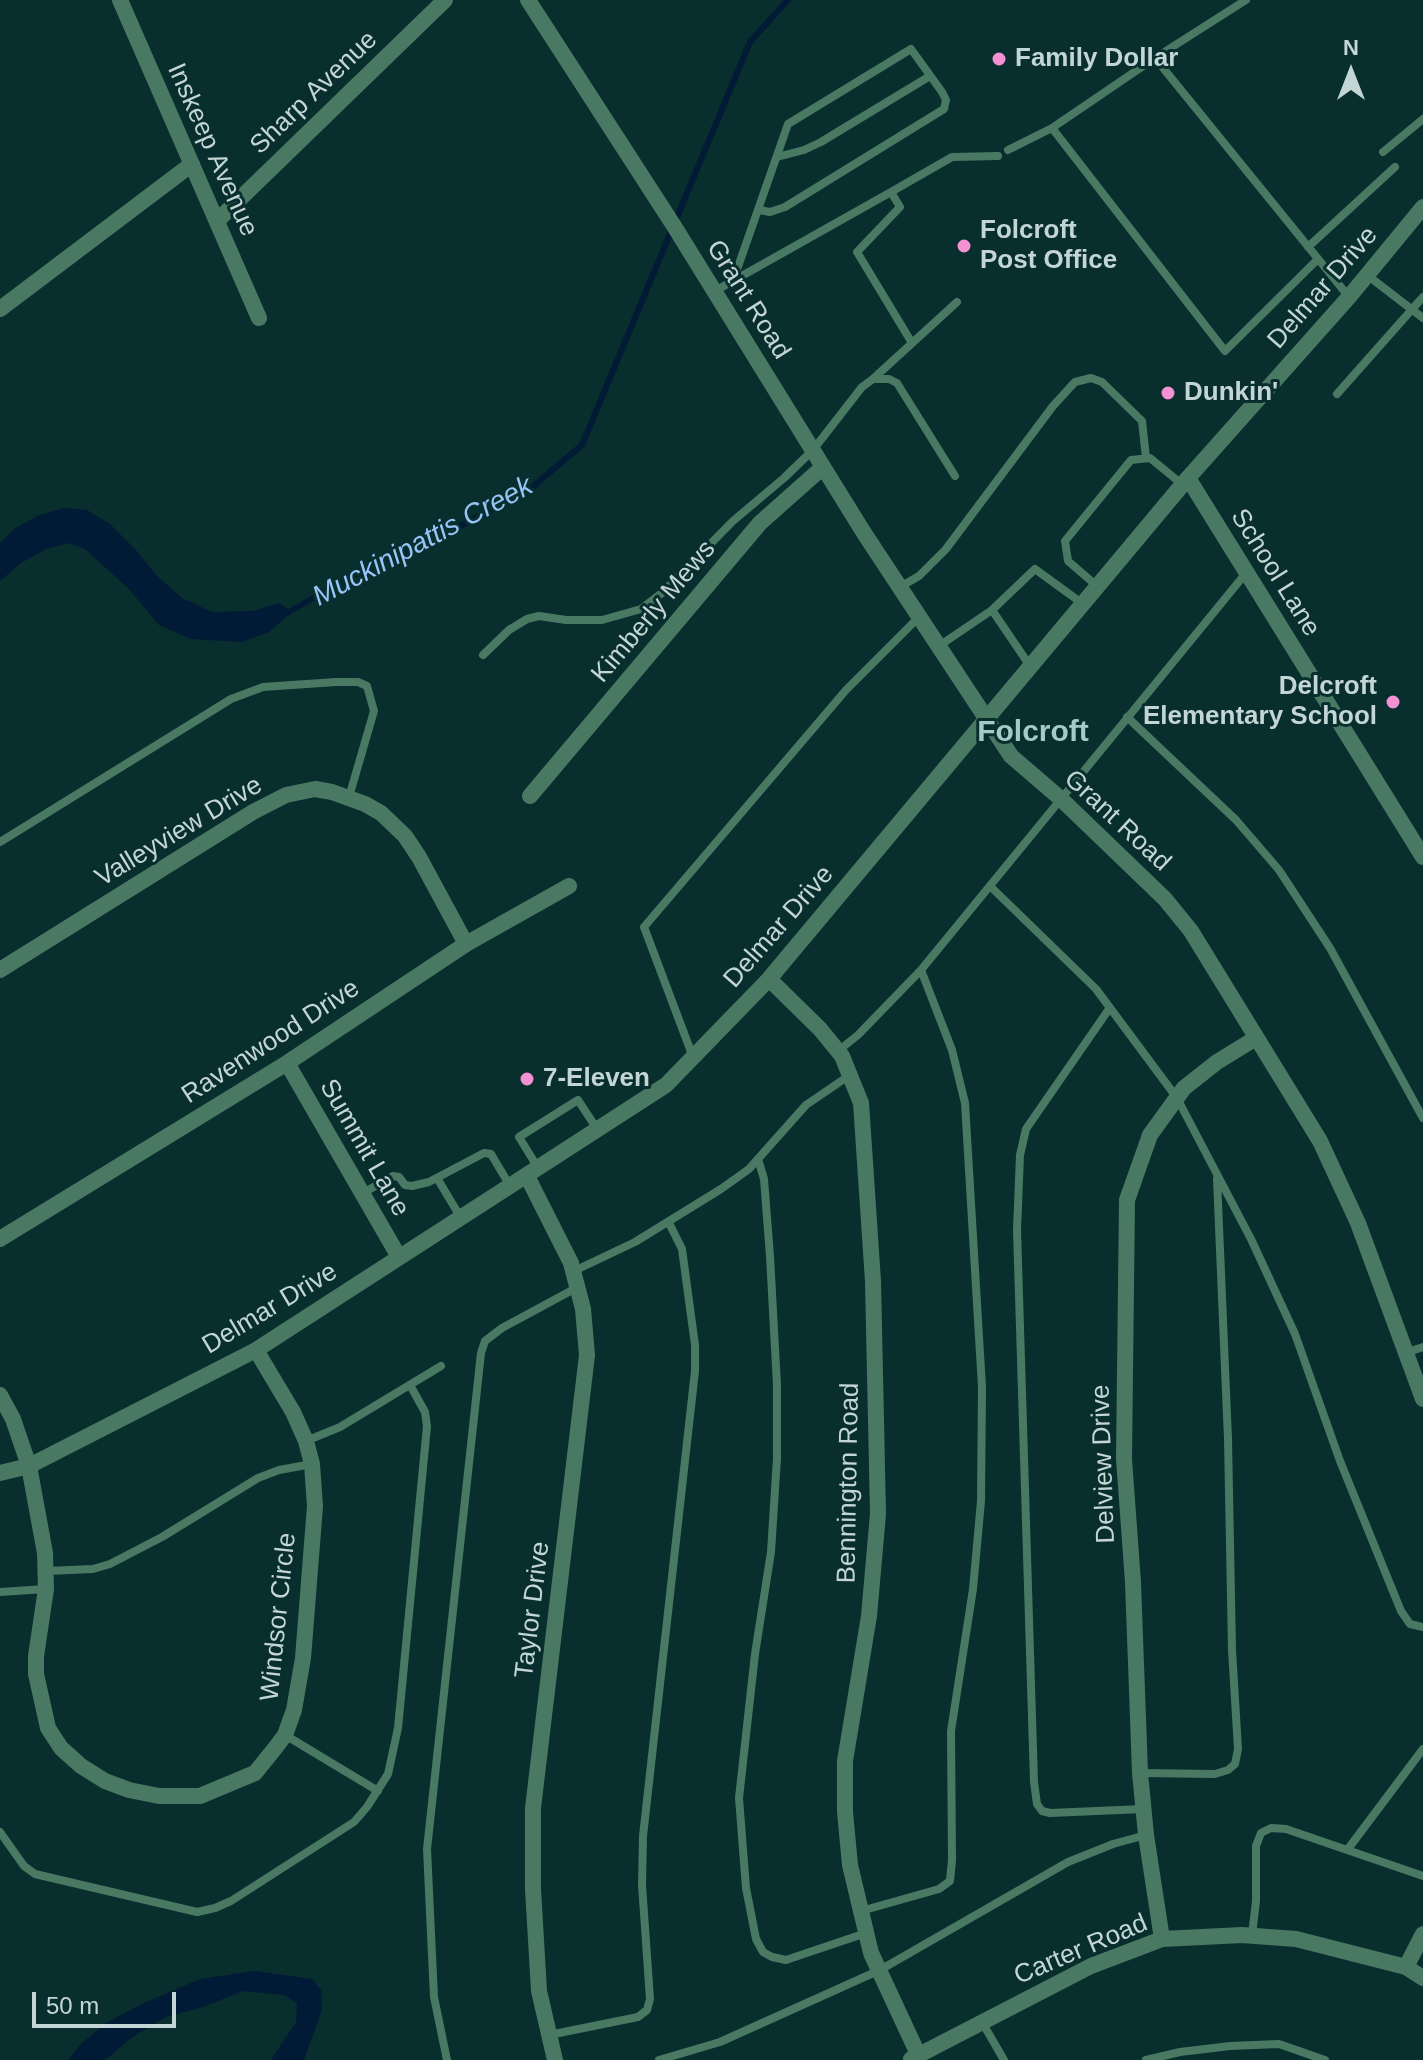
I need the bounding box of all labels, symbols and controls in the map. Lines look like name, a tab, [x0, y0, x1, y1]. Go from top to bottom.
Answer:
street label: Sharp Avenue	[244, 25, 384, 161]
north arrow	[1311, 32, 1391, 112]
text: N	[1343, 35, 1359, 60]
place label: Family Dollar	[1015, 43, 1178, 75]
marker: Family Dollar	[990, 50, 1008, 68]
street label: Inskeep Avenue	[160, 59, 264, 241]
place label: Folcroft Post Office	[980, 215, 1117, 276]
street label: Delmar Drive	[1261, 221, 1385, 355]
street label: Grant Road	[699, 235, 797, 365]
marker: Folcroft Post Office	[955, 237, 973, 255]
place label: Dunkin'	[1184, 377, 1278, 409]
marker: Dunkin'	[1159, 384, 1177, 402]
water label: Muckinipattis Creek	[307, 470, 539, 614]
street label: School Lane	[1223, 503, 1327, 643]
street label: Kimberly Mews	[585, 534, 723, 690]
place label: Delcroft Elementary School	[1143, 671, 1377, 732]
marker: Delcroft Elementary School	[1384, 693, 1402, 711]
district label: Folcroft	[977, 715, 1089, 751]
street label: Grant Road	[1057, 764, 1177, 878]
street label: Valleyview Drive	[90, 770, 268, 894]
street label: Delmar Drive	[717, 860, 841, 994]
street label: Ravenwood Drive	[176, 973, 366, 1111]
place label: 7-Eleven	[543, 1063, 650, 1095]
marker: 7-Eleven	[518, 1070, 536, 1088]
street label: Summit Lane	[312, 1074, 416, 1222]
street label: Delmar Drive	[197, 1257, 343, 1361]
street label: Bennington Road	[832, 1382, 866, 1584]
street label: Delview Drive	[1086, 1384, 1122, 1544]
street label: Windsor Circle	[255, 1531, 303, 1703]
street label: Taylor Drive	[509, 1540, 557, 1680]
street label: Carter Road	[1010, 1908, 1152, 1992]
scale bar	[36, 1976, 180, 2026]
text: 50 m	[46, 1992, 99, 2019]

